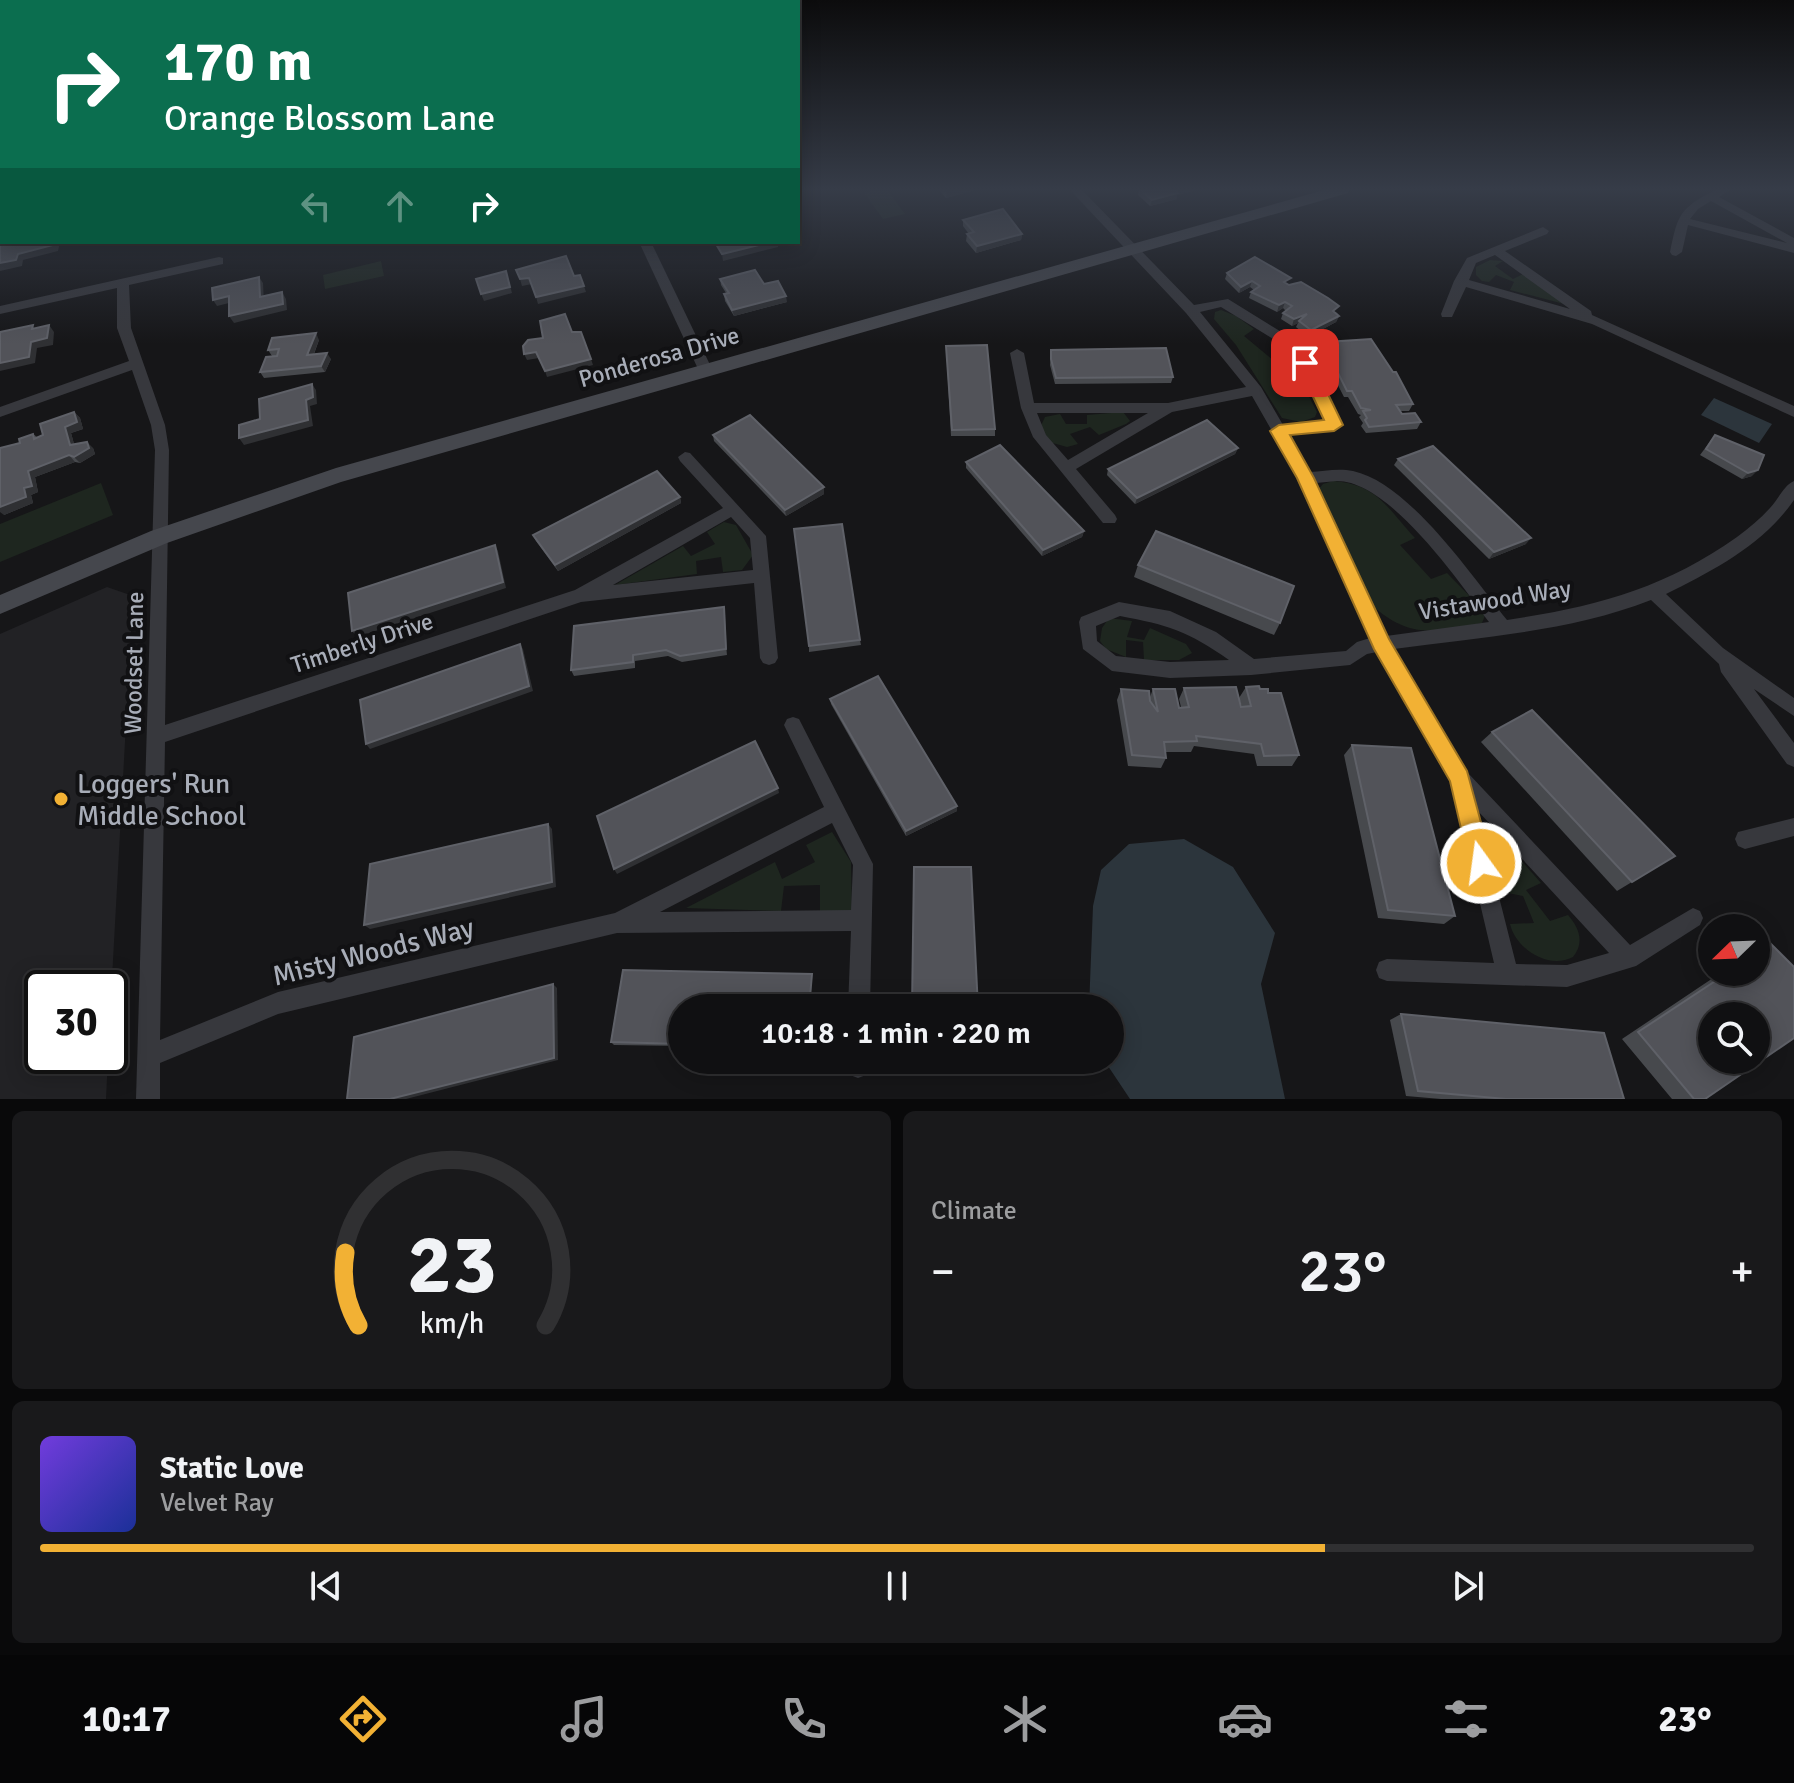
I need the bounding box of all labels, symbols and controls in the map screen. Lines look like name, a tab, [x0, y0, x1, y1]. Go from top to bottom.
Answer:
text: 170 m	[164, 27, 312, 96]
icon: right	[32, 32, 136, 136]
text: Orange Blossom Lane	[164, 96, 495, 141]
icon: left	[294, 184, 338, 228]
icon: ahead	[378, 184, 422, 228]
icon: right	[462, 184, 506, 228]
street label: Ponderosa Drive	[575, 320, 743, 394]
pin	[1271, 329, 1339, 397]
icon: arrive	[1283, 341, 1327, 385]
street label: Vistawood Way	[1417, 573, 1573, 627]
street label: Woodset Lane	[118, 591, 150, 735]
street label: Timberly Drive	[287, 606, 437, 680]
place label: Loggers' Run Middle School	[77, 767, 246, 833]
marker: Loggers' Run Middle School	[52, 790, 70, 808]
position arrow	[1439, 821, 1523, 905]
street label: Misty Woods Way	[269, 911, 477, 993]
north arrow	[1698, 914, 1770, 986]
map controls	[1698, 914, 1770, 1074]
speed limit sign: 30	[24, 970, 128, 1074]
button: search	[1698, 1002, 1770, 1074]
text: 10:18 · 1 min · 220 m	[761, 1015, 1031, 1052]
text: Climate	[931, 1195, 1017, 1227]
text: 23	[407, 1214, 496, 1316]
text: 23°	[1299, 1235, 1386, 1309]
text: −	[931, 1245, 955, 1299]
text: +	[1730, 1245, 1754, 1299]
text: km/h	[419, 1306, 484, 1341]
text: Static Love	[160, 1450, 304, 1487]
text: Velvet Ray	[160, 1487, 274, 1519]
icon: previous	[304, 1564, 348, 1608]
icon: pause	[875, 1564, 919, 1608]
icon: next	[1446, 1564, 1490, 1608]
icon: directions	[335, 1691, 391, 1747]
icon: music	[556, 1691, 612, 1747]
icon: phone	[776, 1691, 832, 1747]
icon: climate	[997, 1691, 1053, 1747]
icon: car	[1217, 1691, 1273, 1747]
icon: filters	[1438, 1691, 1494, 1747]
text: 10:17	[82, 1697, 171, 1742]
text: 23°	[1658, 1697, 1712, 1742]

